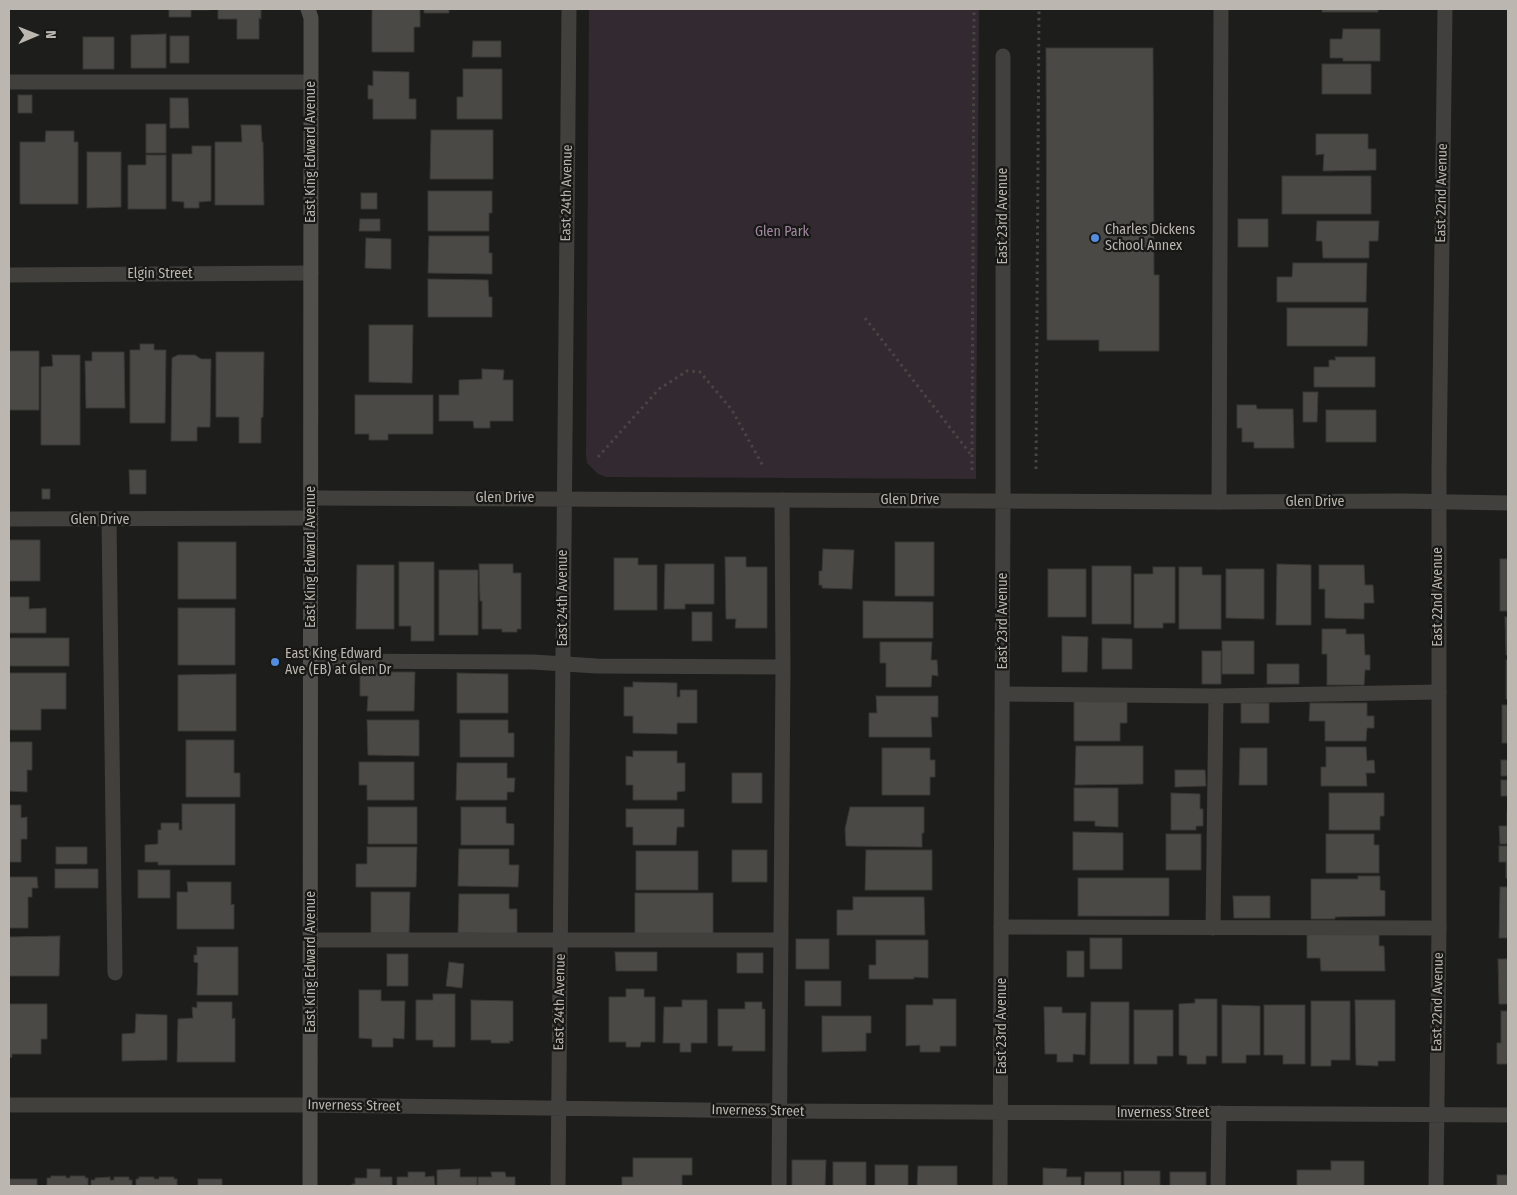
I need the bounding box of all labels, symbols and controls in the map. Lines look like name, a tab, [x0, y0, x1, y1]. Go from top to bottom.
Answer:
north arrow	[10, 10, 60, 60]
text: N	[42, 30, 59, 39]
street label: East King Edward Avenue	[303, 81, 319, 223]
street label: East 22nd Avenue	[1433, 143, 1451, 243]
street label: East 24th Avenue	[558, 144, 576, 242]
street label: East 23rd Avenue	[995, 168, 1011, 264]
place label: Charles Dickens School Annex	[1105, 222, 1195, 254]
park label: Glen Park	[755, 224, 809, 240]
marker: Charles Dickens School Annex	[1089, 232, 1101, 244]
street label: Elgin Street	[127, 266, 193, 282]
street label: East King Edward Avenue	[303, 486, 319, 628]
street label: Glen Drive	[476, 490, 534, 506]
street label: Glen Drive	[881, 492, 939, 508]
street label: Glen Drive	[1286, 494, 1344, 510]
street label: Glen Drive	[71, 512, 129, 528]
street label: East 22nd Avenue	[1430, 547, 1446, 647]
street label: East 24th Avenue	[555, 550, 571, 646]
street label: East 23rd Avenue	[995, 573, 1011, 669]
place label: East King Edward Ave (EB) at Glen Dr	[285, 646, 391, 679]
marker: East King Edward Ave (EB) at Glen Dr	[269, 656, 281, 668]
street label: East King Edward Avenue	[303, 891, 319, 1033]
street label: East 22nd Avenue	[1429, 952, 1447, 1052]
street label: East 24th Avenue	[551, 953, 569, 1051]
street label: East 23rd Avenue	[994, 978, 1010, 1074]
street label: Inverness Street	[307, 1097, 401, 1115]
street label: Inverness Street	[711, 1102, 805, 1120]
street label: Inverness Street	[1117, 1105, 1209, 1121]

